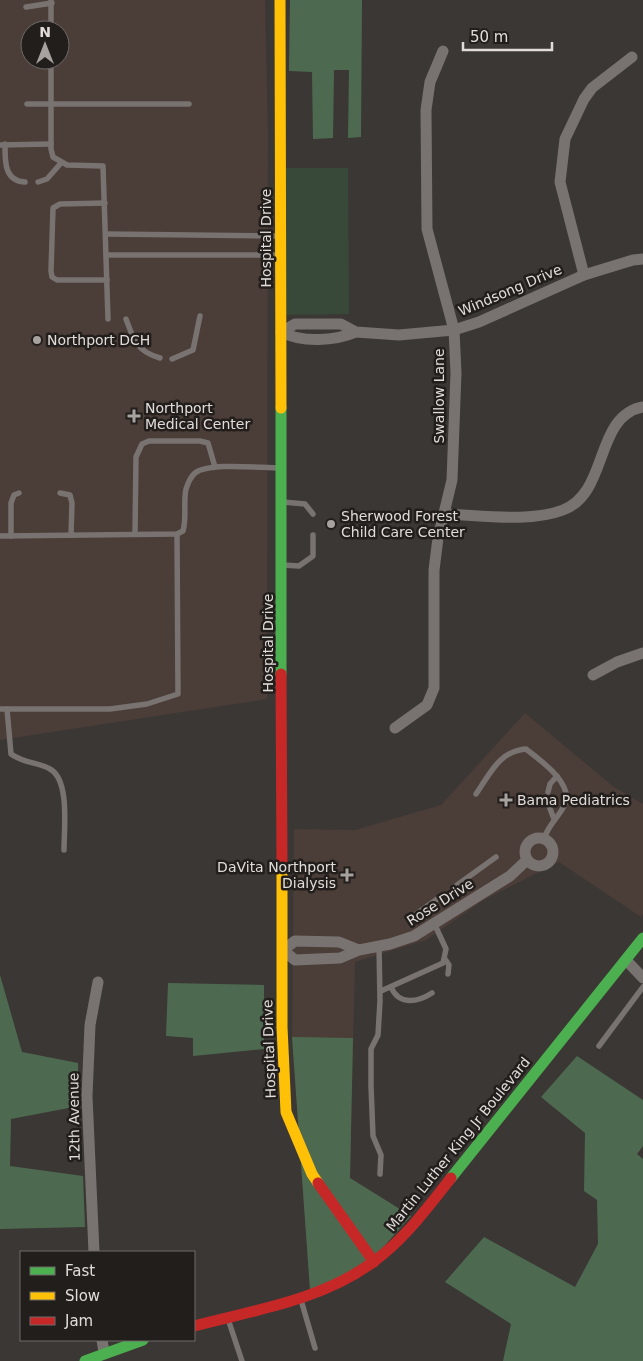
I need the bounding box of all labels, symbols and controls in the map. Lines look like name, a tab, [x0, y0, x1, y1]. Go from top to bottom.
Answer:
north arrow	[20, 20, 70, 70]
scale bar	[463, 20, 552, 52]
text: N	[39, 24, 51, 40]
text: 50 m	[470, 28, 508, 46]
street label: Hospital Drive	[258, 189, 274, 287]
street label: Windsong Drive	[456, 261, 564, 319]
place label: Northport DCH	[47, 332, 150, 348]
marker: Northport DCH	[31, 334, 43, 346]
street label: Swallow Lane	[431, 348, 447, 444]
place label: Northport Medical Center	[145, 400, 250, 432]
marker: Northport Medical Center	[127, 409, 141, 423]
place label: Sherwood Forest Child Care Center	[341, 508, 465, 540]
marker: Sherwood Forest Child Care Center	[325, 518, 337, 530]
street label: Hospital Drive	[260, 594, 276, 692]
place label: Bama Pediatrics	[517, 792, 630, 808]
marker: Bama Pediatrics	[499, 793, 513, 807]
place label: DaVita Northport Dialysis	[217, 859, 337, 891]
marker: DaVita Northport Dialysis	[340, 868, 354, 882]
street label: Rose Drive	[404, 875, 476, 929]
street label: Hospital Drive	[259, 999, 279, 1099]
street label: Martin Luther King Jr Boulevard	[383, 1054, 533, 1234]
street label: 12th Avenue	[65, 1073, 83, 1161]
legend	[20, 1251, 195, 1341]
text: Fast	[65, 1262, 95, 1280]
text: Slow	[65, 1287, 100, 1305]
text: Jam	[64, 1312, 93, 1330]

